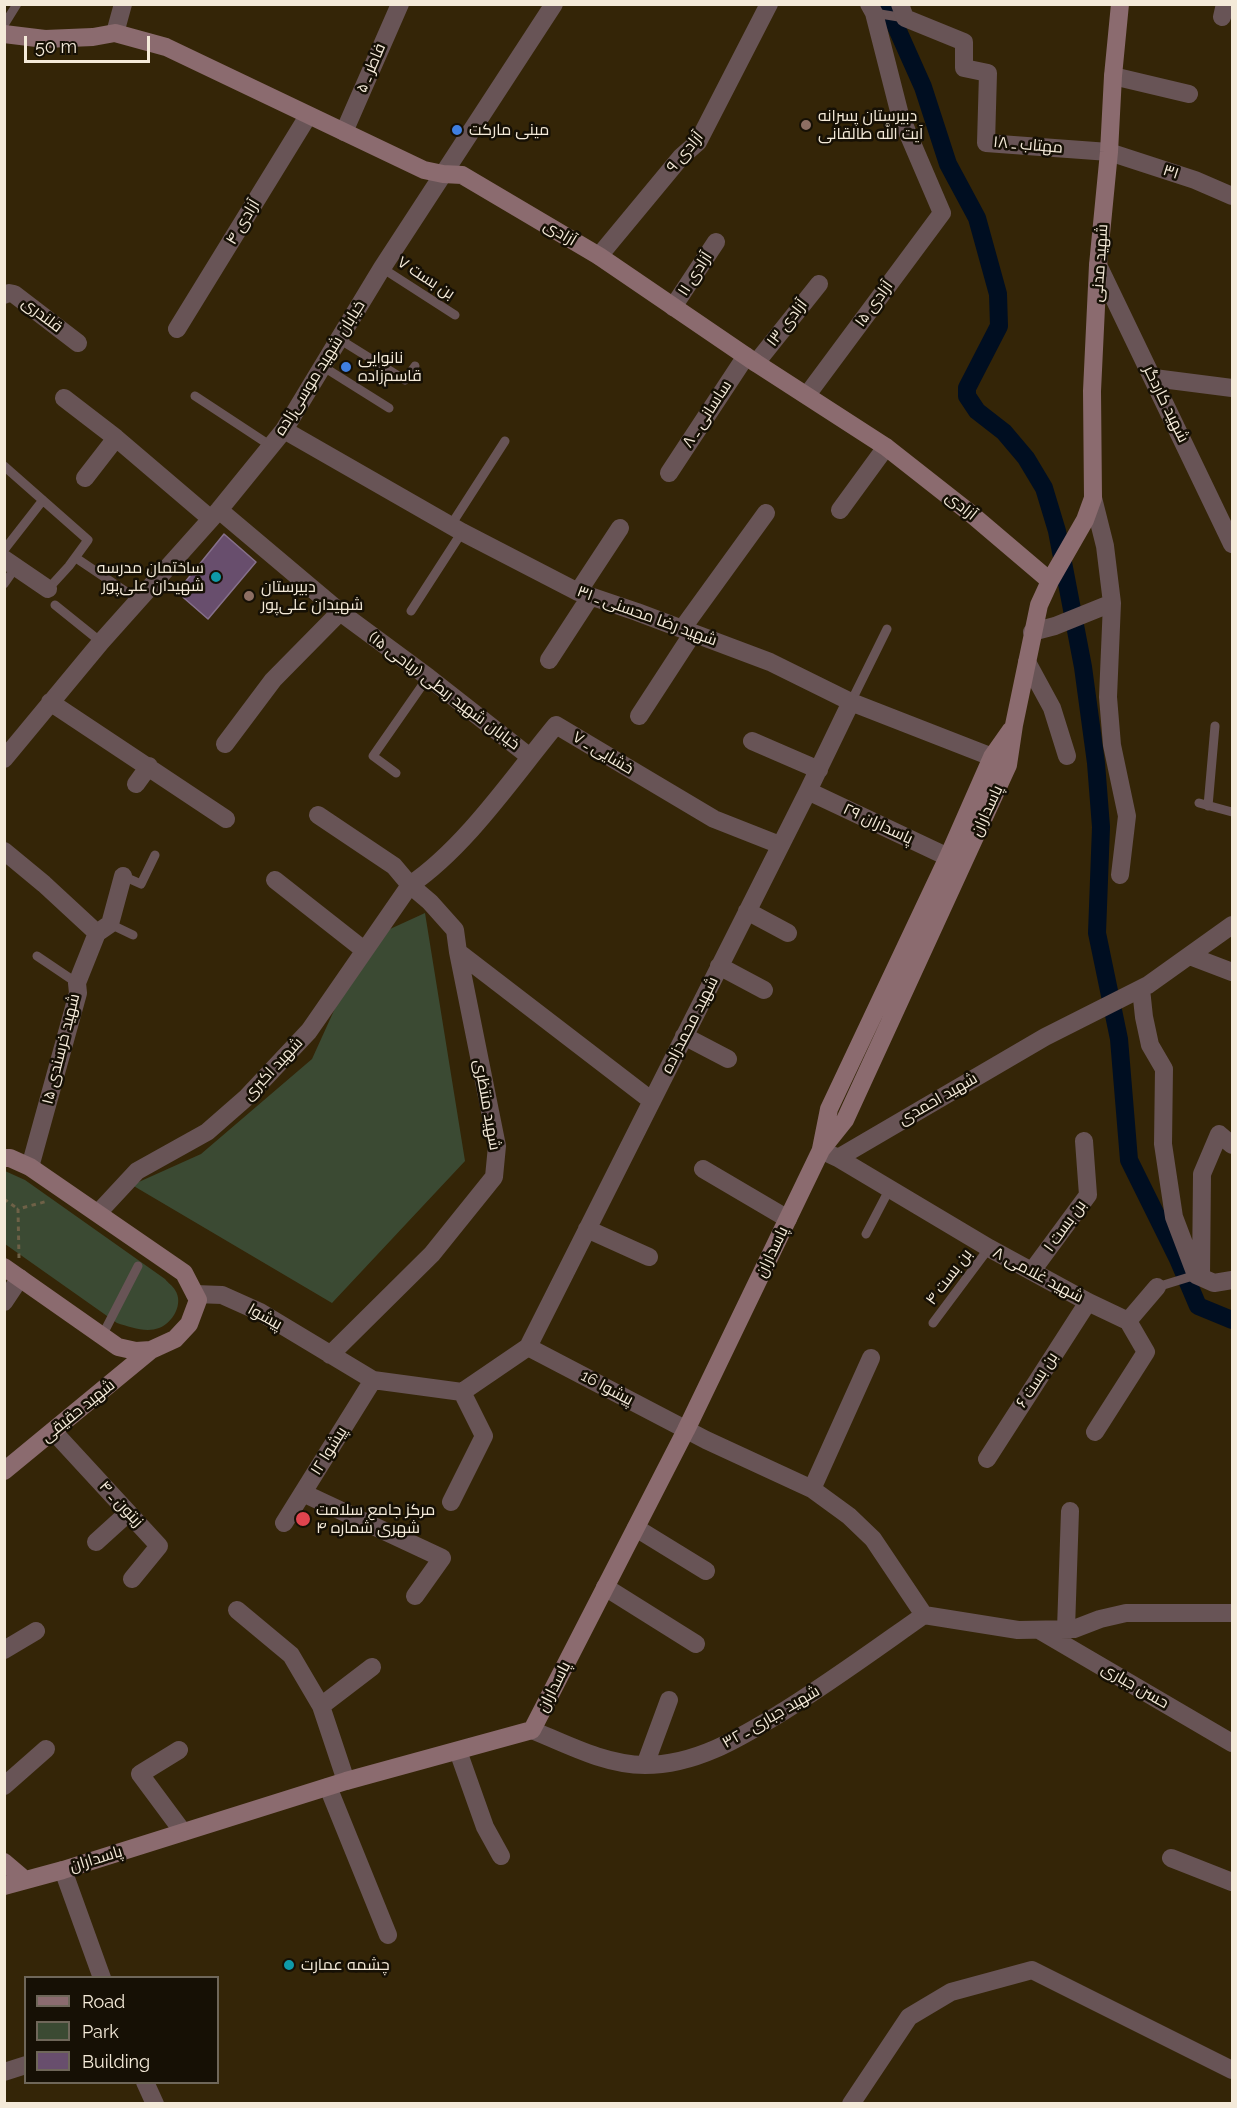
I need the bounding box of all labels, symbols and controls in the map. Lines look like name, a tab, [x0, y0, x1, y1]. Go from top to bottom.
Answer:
scale bar	[27, 24, 153, 62]
text: 50 m	[35, 36, 77, 57]
street label: فاطر ـ ۵	[352, 40, 390, 96]
place label: دبیرستان پسرانه آیت اللَّه طالقانی	[818, 106, 923, 144]
marker: دبیرستان پسرانه آیت اللَّه طالقانی	[799, 118, 813, 132]
place label: مینی مارکت	[469, 120, 549, 140]
marker: مینی مارکت	[450, 123, 464, 137]
street label: آزادی ۹	[662, 128, 708, 176]
street label: مهتاب ـ ۱۸	[992, 132, 1064, 158]
street label: ۳۱	[1161, 160, 1181, 184]
street label: آزادی ۴	[222, 196, 264, 248]
street label: آزادی	[540, 216, 580, 250]
street label: شهید مدنی	[1088, 223, 1112, 303]
street label: آزادی ۱۱	[674, 248, 716, 300]
street label: بن بست ۷	[394, 252, 458, 304]
street label: آزادی ۱۵	[851, 277, 897, 331]
street label: قلندری	[18, 293, 66, 337]
street label: آزادی ۱۳	[763, 296, 811, 350]
street label: خیابان شهید موسی‌زاده	[271, 297, 369, 439]
place label: نانوایی قاسم‌زاده	[358, 348, 422, 386]
marker: نانوایی قاسم‌زاده	[339, 360, 353, 374]
street label: شهید کاردگر	[1139, 362, 1193, 446]
street label: ساسانی ـ ۸	[678, 377, 736, 451]
street label: آزادی	[941, 488, 981, 524]
place label: ساختمان مدرسه شهیدان علی‌پور	[97, 558, 204, 596]
marker: ساختمان مدرسه شهیدان علی‌پور	[209, 570, 223, 584]
place label: دبیرستان شهیدان علی‌پور	[261, 577, 363, 615]
street label: شهید رضا محسنی ـ ۳۱	[574, 582, 720, 650]
marker: دبیرستان شهیدان علی‌پور	[242, 589, 256, 603]
street label: خیابان شهید ربطی (ریاحی ۱۵)	[365, 628, 523, 754]
street label: خشایی ـ ۷	[569, 727, 637, 779]
street label: پاسداران	[967, 782, 1007, 840]
street label: پاسداران ۲۹	[840, 799, 916, 849]
street label: شهید محمدزاده	[657, 973, 723, 1077]
street label: شهید خرسندی ۱۵	[38, 992, 84, 1106]
street label: شهید اکبری	[239, 1033, 307, 1105]
street label: شهید منتظری	[470, 1058, 504, 1152]
street label: شهید احمدی	[895, 1069, 981, 1129]
street label: بن بست ۱	[1040, 1196, 1090, 1256]
street label: پاسداران	[751, 1223, 793, 1281]
street label: ۸ شهید غلامی	[989, 1243, 1087, 1307]
street label: بن بست ۴	[922, 1245, 976, 1309]
street label: پیشوا	[244, 1300, 286, 1334]
street label: بن بست ۶	[1012, 1349, 1062, 1411]
street label: پیشوا 16	[577, 1366, 637, 1410]
street label: شهید حقیقی	[37, 1375, 119, 1447]
street label: پیشوا ۱۲	[307, 1423, 351, 1479]
street label: زیتون ـ ۴	[95, 1477, 147, 1531]
place label: مرکز جامع سلامت شهری شماره ۴	[316, 1500, 435, 1538]
marker: مرکز جامع سلامت شهری شماره ۴	[294, 1510, 312, 1528]
street label: پاسداران	[533, 1658, 575, 1716]
street label: حسن جباری	[1098, 1659, 1172, 1713]
street label: شهید جباری ـ ۳۲	[719, 1681, 823, 1753]
street label: پاسداران	[67, 1842, 125, 1876]
place label: چشمه عمارت	[301, 1955, 390, 1975]
marker: چشمه عمارت	[282, 1958, 296, 1972]
legend	[24, 1976, 219, 2084]
text: Road	[82, 1991, 125, 2012]
text: Park	[82, 2021, 119, 2042]
text: Building	[82, 2051, 150, 2072]

